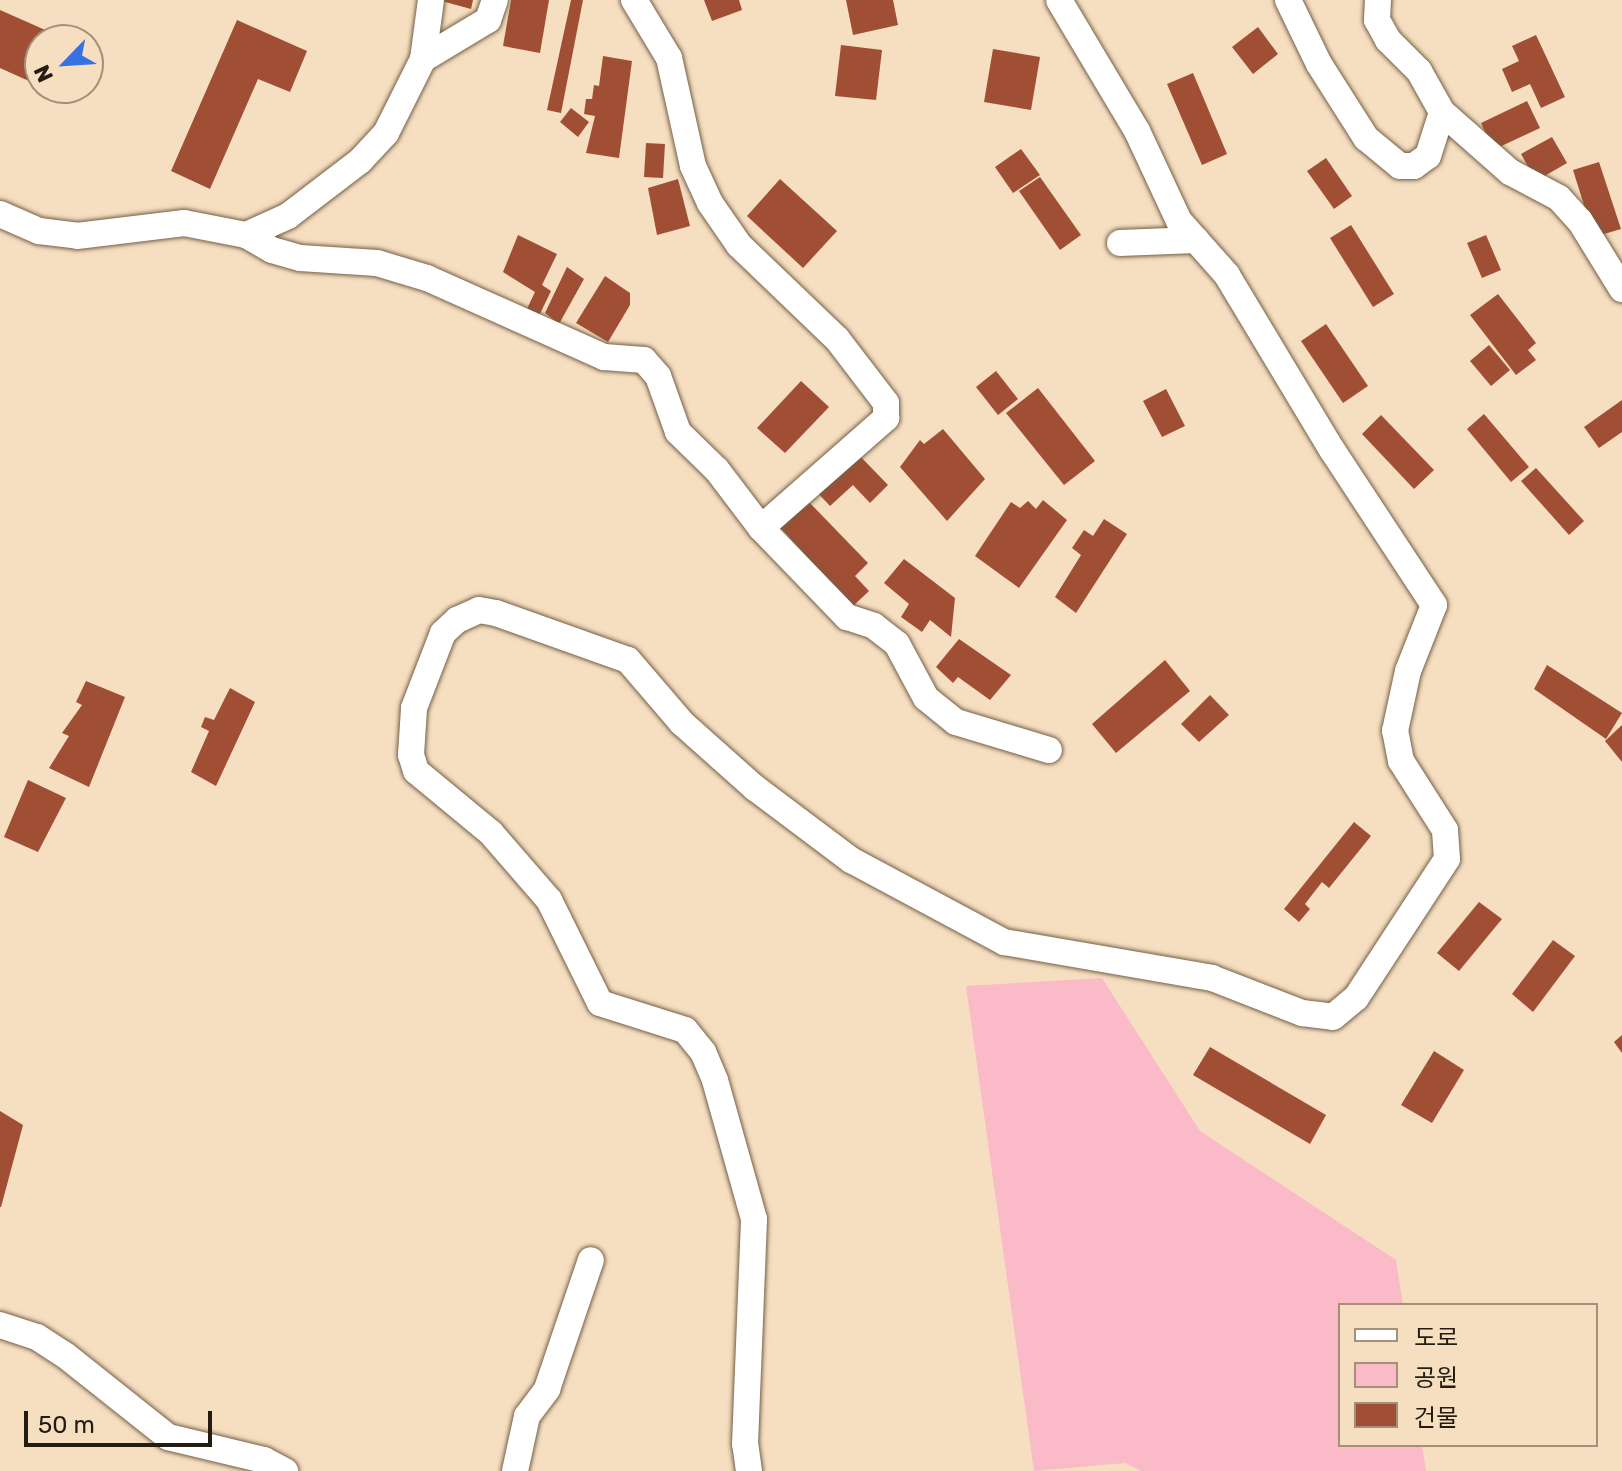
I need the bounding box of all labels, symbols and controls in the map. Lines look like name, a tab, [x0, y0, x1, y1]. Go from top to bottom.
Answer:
north arrow	[24, 24, 104, 104]
text: N	[28, 61, 59, 86]
legend	[1338, 1303, 1598, 1447]
text: 도로	[1414, 1324, 1458, 1352]
text: 공원	[1414, 1364, 1458, 1392]
scale bar	[28, 1395, 216, 1445]
text: 건물	[1414, 1404, 1458, 1432]
text: 50 m	[38, 1411, 95, 1439]

